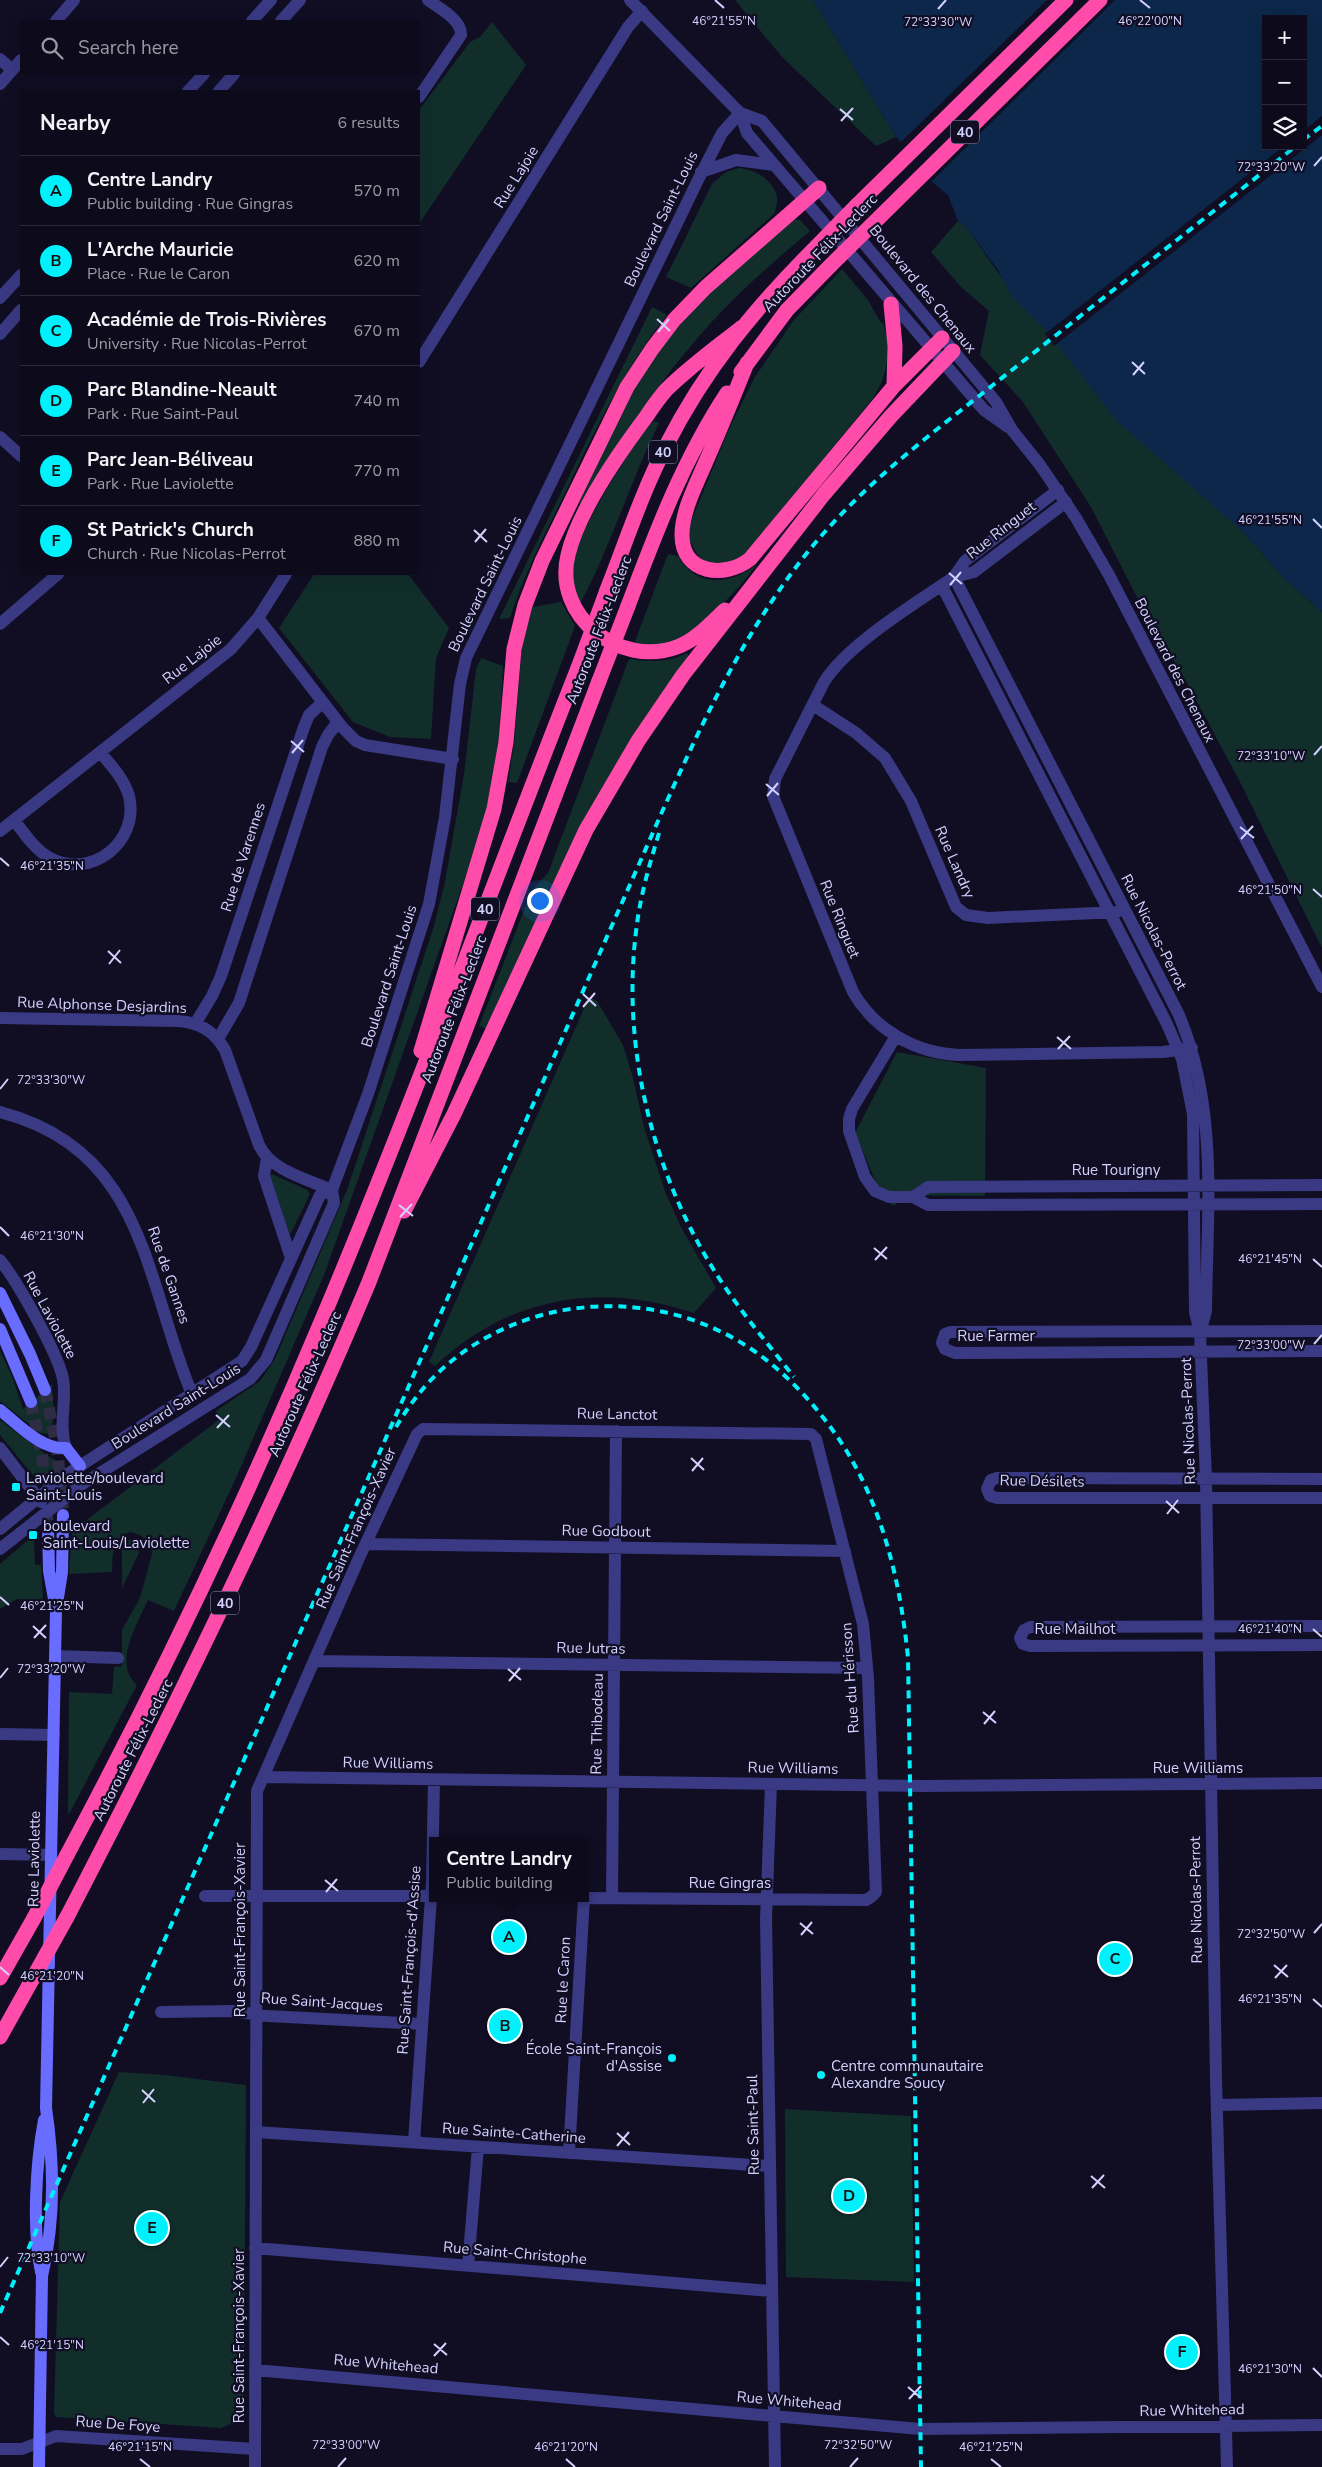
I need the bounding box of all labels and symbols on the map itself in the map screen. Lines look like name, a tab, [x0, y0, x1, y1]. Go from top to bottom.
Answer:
text: 46°21'55"N	[692, 13, 756, 29]
text: 46°22'00"N	[1118, 13, 1182, 29]
text: 72°33'30"W	[904, 14, 972, 30]
road number: 40	[951, 120, 979, 144]
street label: Rue Lajoie	[489, 142, 543, 212]
street label: Boulevard Saint-Louis	[619, 148, 703, 290]
text: 72°33'20"W	[1237, 159, 1305, 175]
street label: Autoroute Félix-Leclerc	[758, 190, 882, 316]
street label: Boulevard des Chenaux	[865, 221, 981, 357]
road number: 40	[649, 441, 677, 464]
street label: Rue Ringuet	[962, 496, 1040, 563]
text: 46°21'55"N	[1238, 512, 1302, 528]
street label: Boulevard Saint-Louis	[443, 513, 527, 655]
street label: Autoroute Félix-Leclerc	[562, 553, 636, 707]
street label: Boulevard des Chenaux	[1130, 594, 1220, 746]
street label: Rue Lajoie	[158, 630, 226, 688]
text: 72°33'10"W	[1237, 748, 1305, 764]
street label: Rue de Varennes	[216, 800, 270, 914]
street label: Rue Landry	[930, 823, 980, 902]
text: 46°21'35"N	[20, 858, 84, 874]
street label: Rue Nicolas-Perrot	[1116, 871, 1192, 994]
street label: Rue Ringuet	[815, 877, 865, 962]
text: 46°21'50"N	[1238, 882, 1302, 898]
your location	[527, 888, 553, 914]
road number: 40	[471, 898, 499, 921]
street label: Boulevard Saint-Louis	[357, 902, 421, 1050]
street label: Autoroute Félix-Leclerc	[417, 932, 491, 1086]
street label: Rue Alphonse Desjardins	[17, 992, 187, 1018]
text: 72°33'30"W	[17, 1072, 85, 1088]
street label: Rue Tourigny	[1072, 1160, 1161, 1180]
street label: Rue de Gannes	[143, 1224, 195, 1326]
text: 46°21'30"N	[20, 1228, 84, 1244]
text: 46°21'45"N	[1238, 1251, 1302, 1267]
street label: Rue Laviolette	[19, 1268, 81, 1362]
street label: Autoroute Félix-Leclerc	[264, 1308, 346, 1460]
street label: Rue Farmer	[957, 1326, 1035, 1346]
text: 72°33'00"W	[1237, 1337, 1305, 1353]
street label: Rue Nicolas-Perrot	[1176, 1356, 1200, 1485]
street label: Boulevard Saint-Louis	[108, 1358, 244, 1454]
street label: Rue Lanctot	[577, 1403, 658, 1425]
street label: Rue Saint-François-Xavier	[311, 1444, 401, 1612]
place label: Laviolette/boulevard Saint-Louis	[26, 1468, 164, 1505]
street label: Rue Désilets	[999, 1470, 1085, 1492]
marker: Laviolette/boulevard Saint-Louis	[10, 1481, 22, 1493]
place label: boulevard Saint-Louis/Laviolette	[43, 1516, 190, 1553]
street label: Rue Godbout	[561, 1520, 651, 1542]
marker: boulevard Saint-Louis/Laviolette	[27, 1529, 39, 1541]
road number: 40	[211, 1592, 239, 1615]
text: 46°21'25"N	[20, 1598, 84, 1614]
street label: Rue Mailhot	[1034, 1619, 1116, 1639]
text: 46°21'40"N	[1238, 1621, 1302, 1637]
street label: Rue du Hérisson	[836, 1622, 864, 1734]
street label: Rue Jutras	[556, 1637, 626, 1659]
text: 72°33'20"W	[17, 1661, 85, 1677]
street label: Rue Thibodeau	[586, 1673, 608, 1775]
street label: Autoroute Félix-Leclerc	[88, 1675, 178, 1825]
street label: Rue Williams	[343, 1752, 433, 1774]
street label: Rue Williams	[748, 1757, 838, 1779]
street label: Rue Williams	[1153, 1758, 1243, 1778]
street label: Rue Laviolette	[23, 1811, 45, 1907]
street label: Rue Nicolas-Perrot	[1185, 1835, 1207, 1964]
street label: Rue Saint-François-Xavier	[230, 1842, 250, 2017]
street label: Rue Saint-François-d'Assise	[392, 1865, 426, 2055]
street label: Rue Gingras	[689, 1873, 771, 1893]
pin: A	[493, 1918, 525, 1956]
text: 72°32'50"W	[1237, 1926, 1305, 1942]
street label: Rue le Caron	[551, 1936, 575, 2024]
pin: C	[1099, 1940, 1131, 1978]
text: 46°21'20"N	[20, 1968, 84, 1984]
street label: Rue Saint-Jacques	[260, 1988, 384, 2016]
text: 46°21'35"N	[1238, 1991, 1302, 2007]
pin: B	[489, 2007, 521, 2045]
place label: École Saint-François d'Assise	[526, 2039, 662, 2076]
marker: École Saint-François d'Assise	[666, 2052, 678, 2064]
place label: Centre communautaire Alexandre Soucy	[831, 2056, 983, 2093]
marker: Centre communautaire Alexandre Soucy	[815, 2069, 827, 2081]
street label: Rue Saint-Paul	[742, 2074, 764, 2176]
street label: Rue Sainte-Catherine	[441, 2118, 587, 2148]
pin: D	[833, 2177, 865, 2215]
pin: E	[136, 2209, 168, 2247]
street label: Rue Saint-Christophe	[442, 2237, 588, 2269]
street label: Rue Saint-François-Xavier	[229, 2248, 249, 2423]
text: 72°33'10"W	[17, 2250, 85, 2266]
pin: F	[1166, 2333, 1198, 2371]
text: 46°21'15"N	[20, 2337, 84, 2353]
street label: Rue Whitehead	[333, 2349, 439, 2379]
text: 46°21'30"N	[1238, 2361, 1302, 2377]
street label: Rue Whitehead	[736, 2386, 842, 2416]
street label: Rue Whitehead	[1139, 2399, 1245, 2421]
street label: Rue De Foye	[75, 2411, 161, 2437]
text: 72°33'00"W	[312, 2437, 380, 2453]
text: 72°32'50"W	[824, 2437, 892, 2453]
text: 46°21'15"N	[108, 2439, 172, 2455]
text: 46°21'20"N	[534, 2439, 598, 2455]
text: 46°21'25"N	[959, 2439, 1023, 2455]

